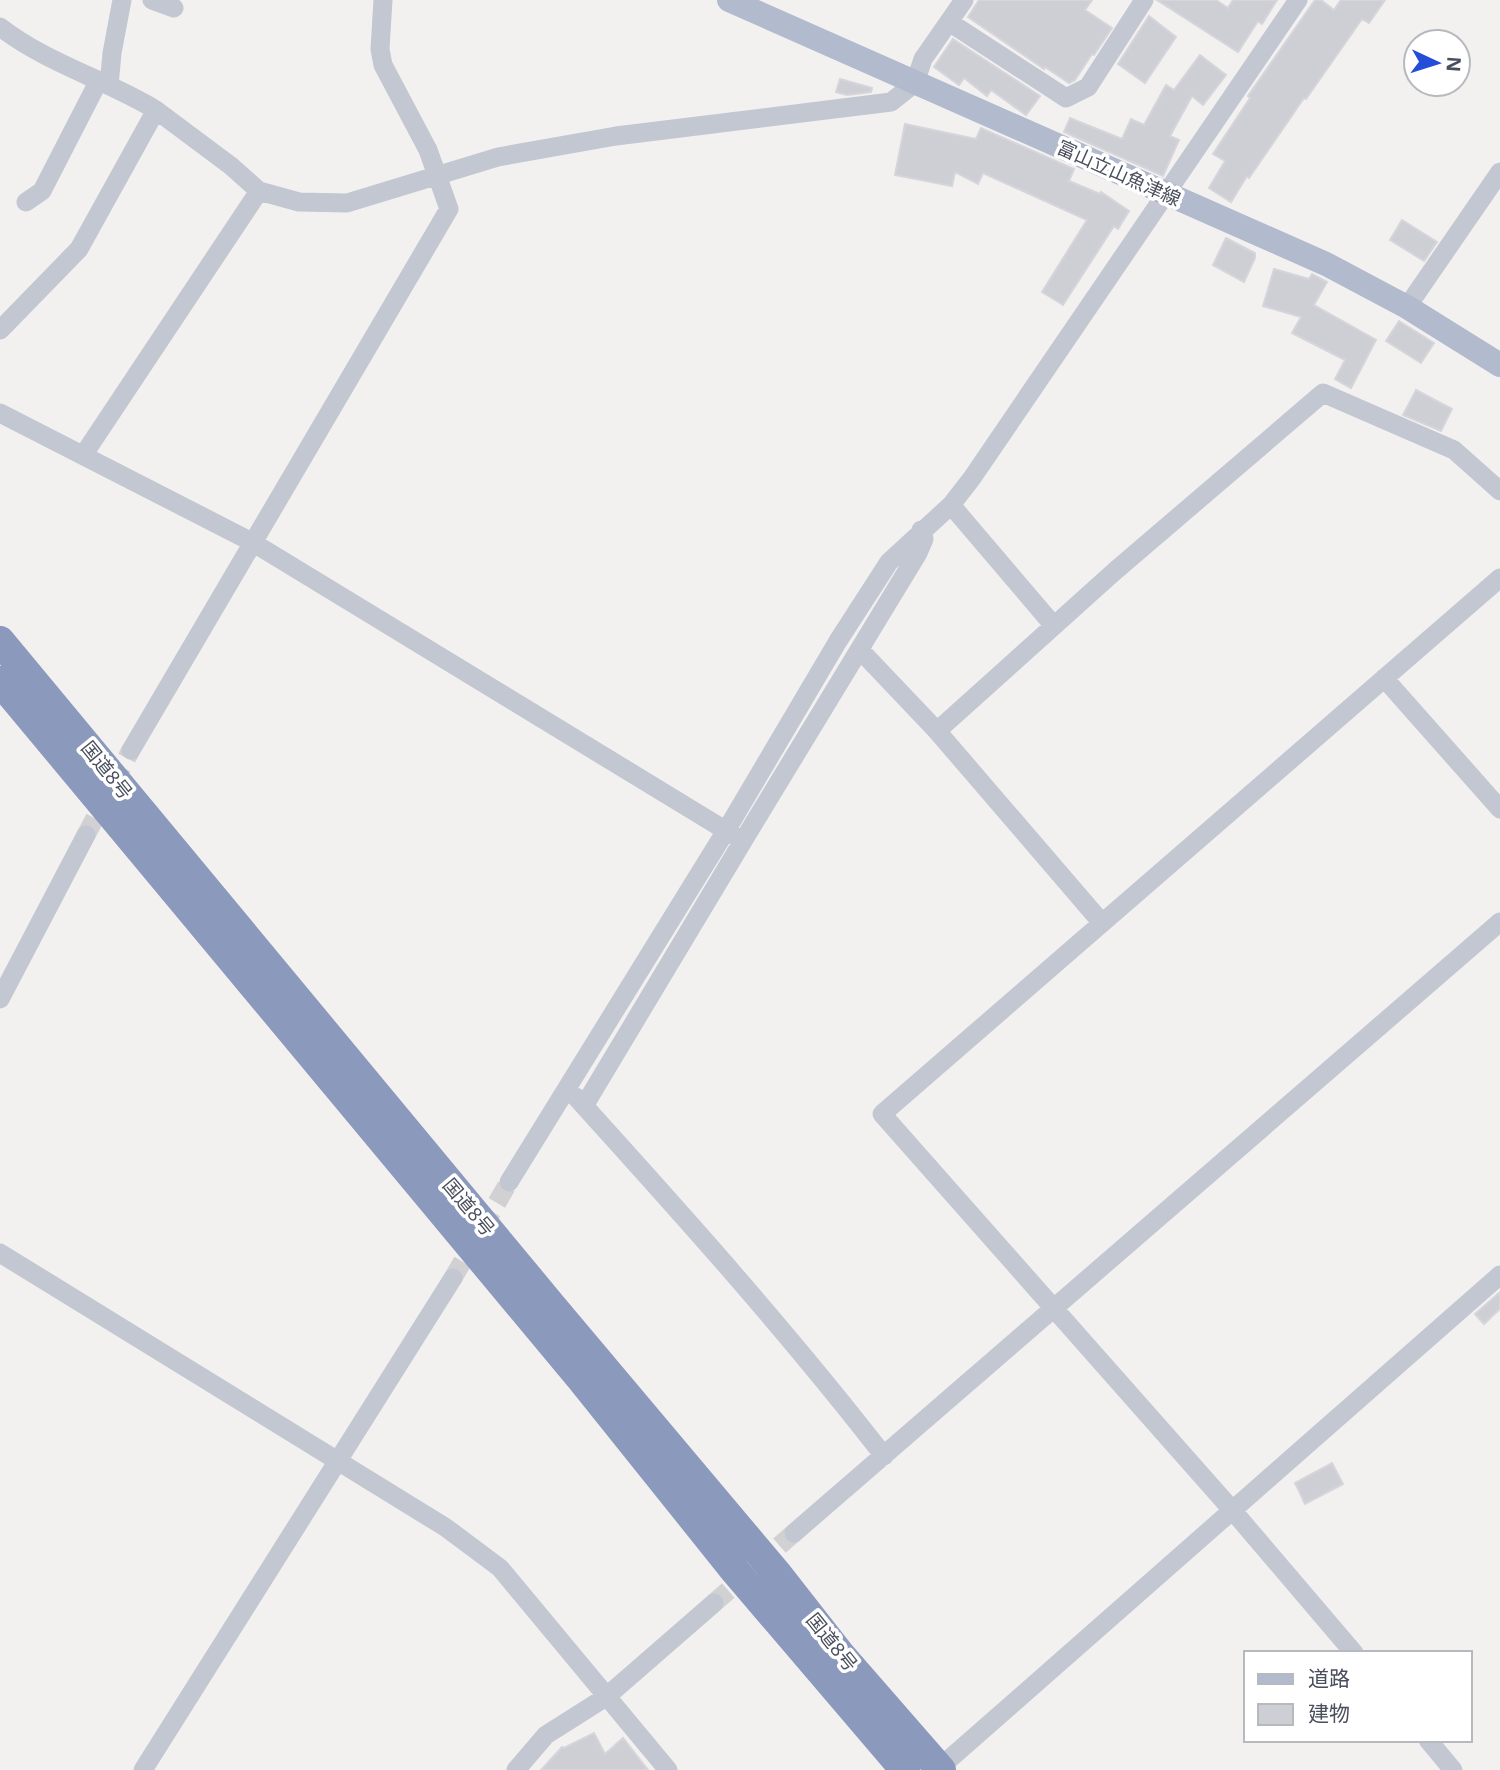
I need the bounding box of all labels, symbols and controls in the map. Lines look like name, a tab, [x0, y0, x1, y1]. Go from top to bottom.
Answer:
north arrow	[1402, 28, 1472, 98]
text: N	[1440, 56, 1467, 73]
street label: 富山立山魚津線	[1053, 134, 1185, 212]
street label: 国道8号	[76, 735, 138, 805]
street label: 国道8号	[437, 1173, 501, 1241]
street label: 国道8号	[801, 1607, 863, 1677]
legend	[1244, 1651, 1472, 1742]
text: 道路	[1308, 1664, 1350, 1692]
text: 建物	[1308, 1699, 1350, 1727]

